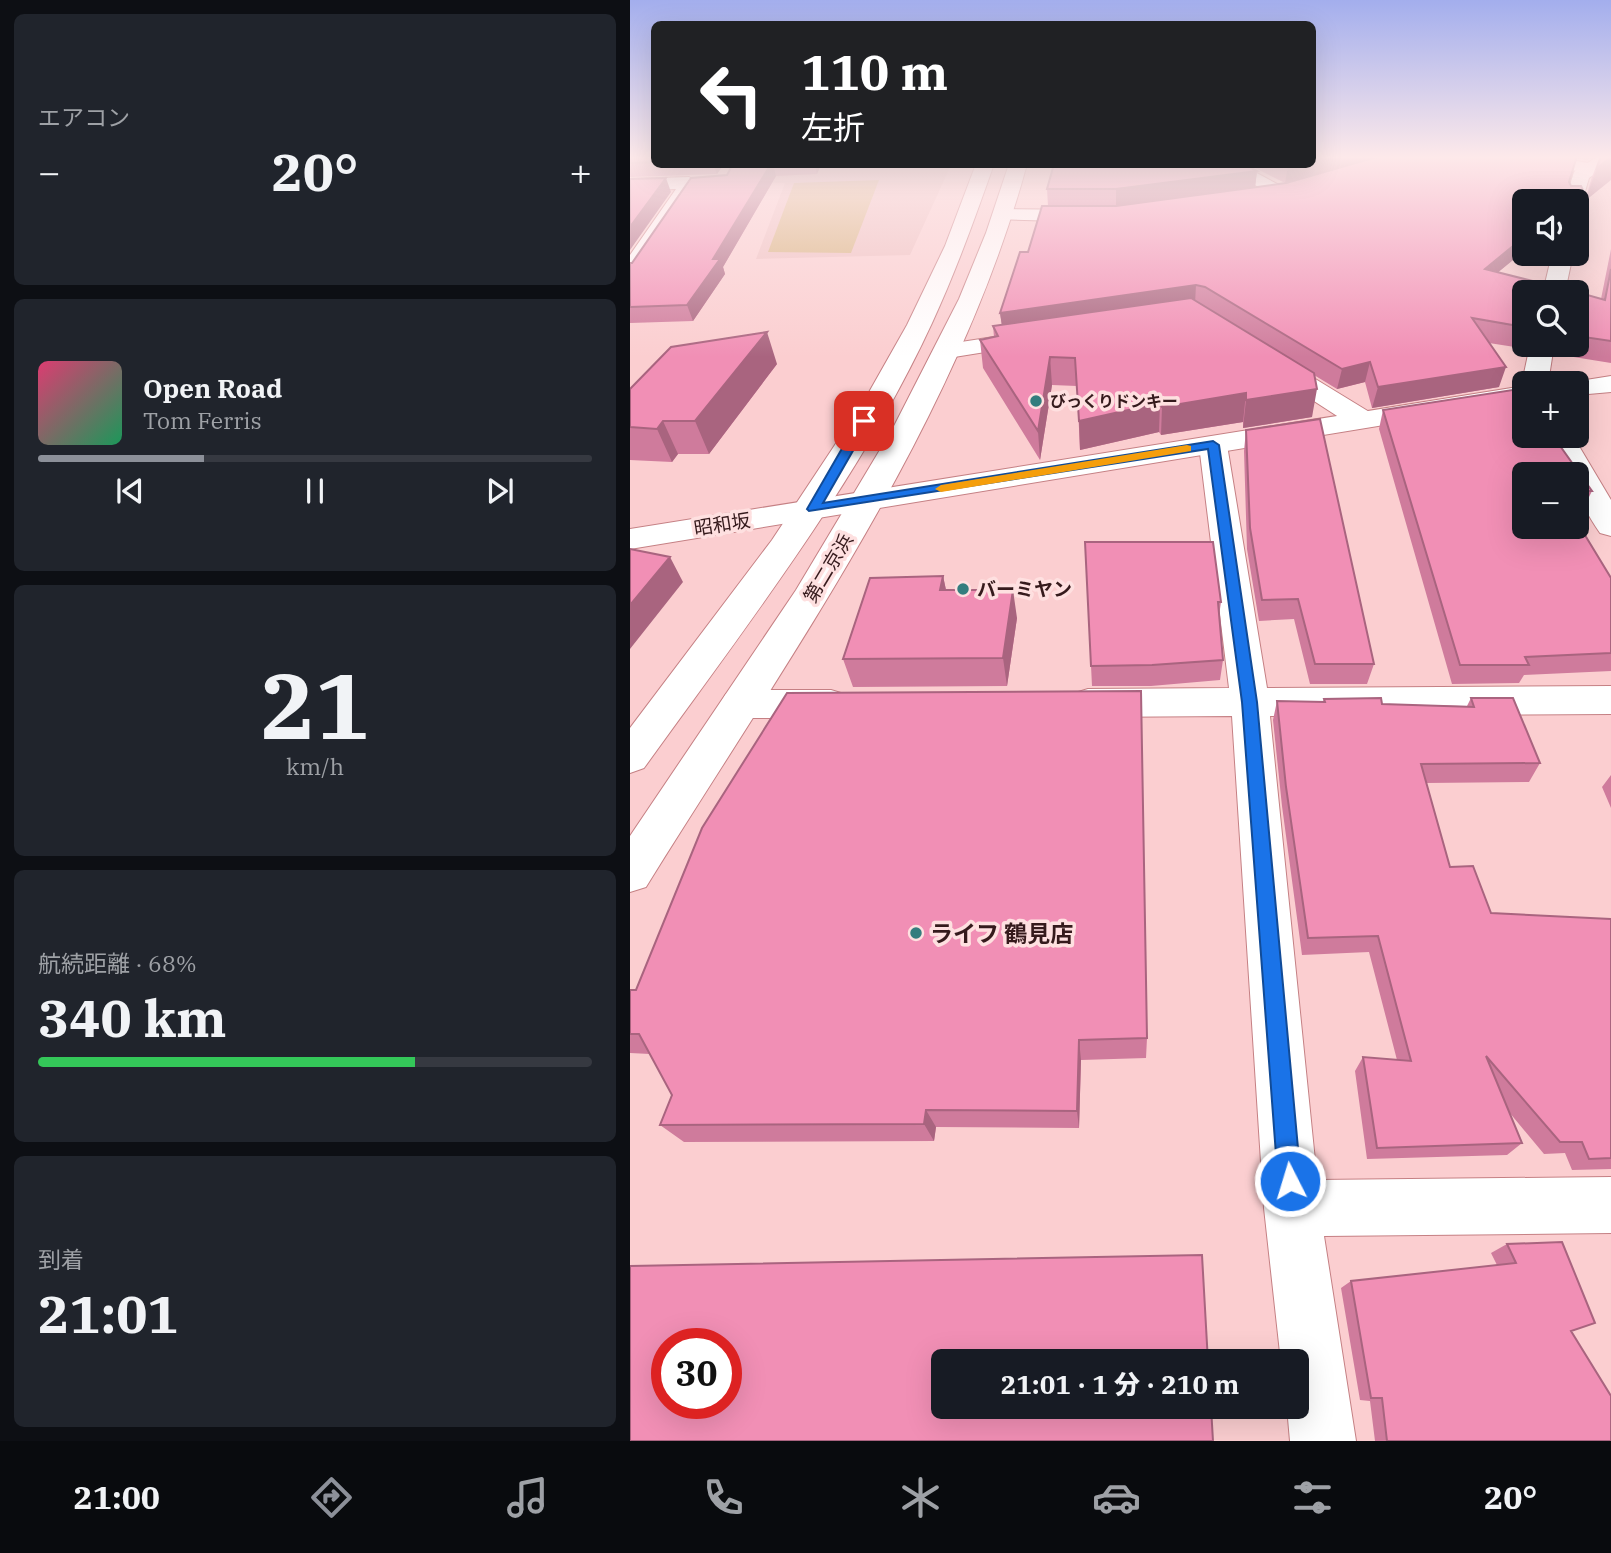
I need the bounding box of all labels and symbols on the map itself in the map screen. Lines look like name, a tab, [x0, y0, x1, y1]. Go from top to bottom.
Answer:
pin	[834, 391, 894, 451]
place label: びっくりドンキー	[1050, 391, 1178, 411]
marker: びっくりドンキー	[1028, 393, 1044, 409]
street label: 昭和坂	[692, 508, 752, 540]
street label: 第二京浜	[798, 529, 858, 607]
place label: バーミヤン	[977, 577, 1072, 601]
marker: バーミヤン	[955, 581, 971, 597]
place label: ライフ 鶴見店	[930, 918, 1073, 948]
marker: ライフ 鶴見店	[908, 925, 924, 941]
position arrow	[1253, 1144, 1327, 1218]
speed limit sign: 30	[651, 1328, 742, 1419]

